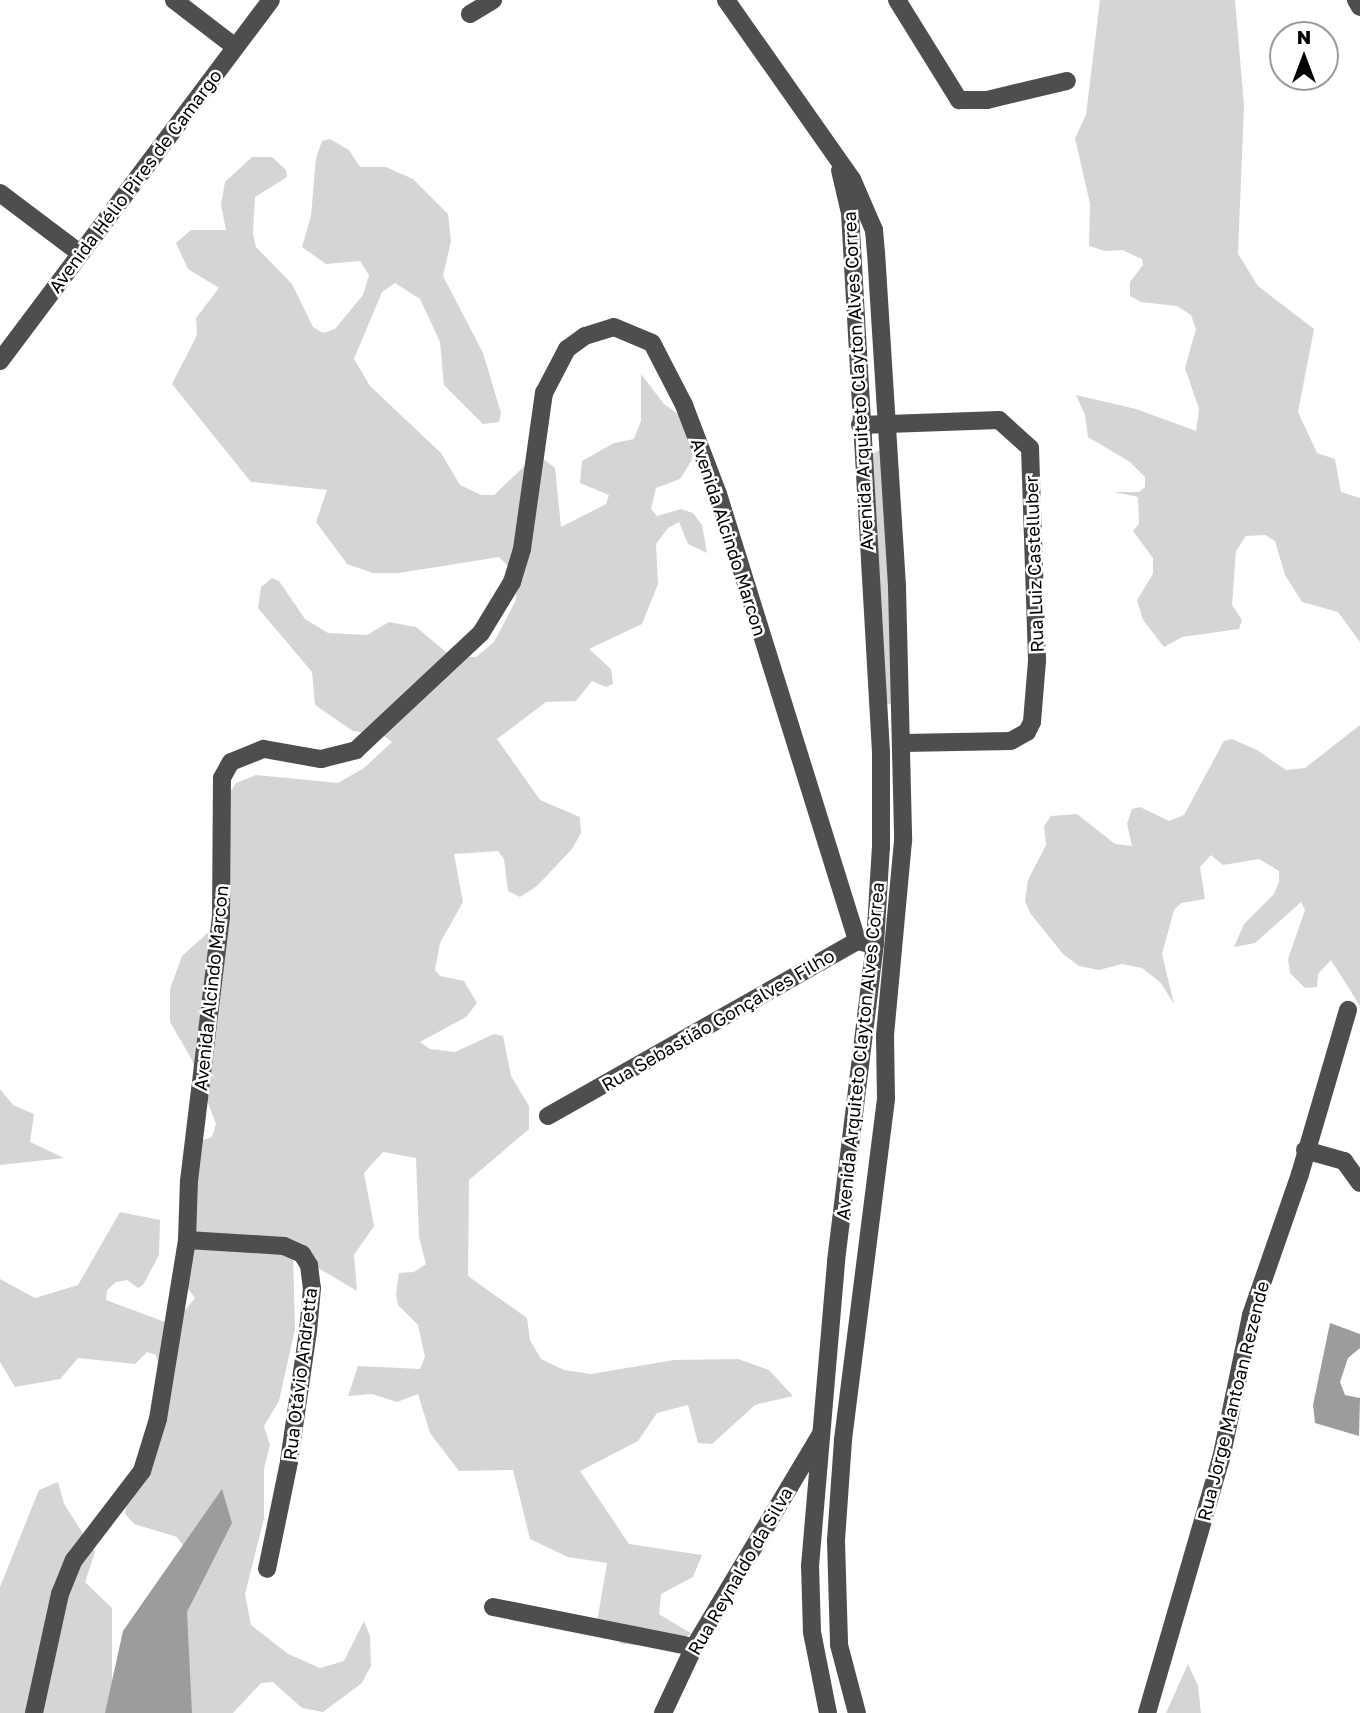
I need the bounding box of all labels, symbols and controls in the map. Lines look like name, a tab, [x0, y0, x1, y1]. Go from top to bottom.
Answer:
north arrow	[1269, 21, 1339, 91]
text: N	[1297, 25, 1311, 48]
street label: Avenida Hélio Pires de Camargo	[44, 65, 226, 297]
street label: Avenida Arquiteto Clayton Alves Correa	[838, 211, 878, 551]
street label: Avenida Alcindo Marcon	[687, 436, 771, 638]
street label: Rua Luiz Castelluber	[1020, 475, 1048, 653]
street label: Avenida Arquiteto Clayton Alves Correa	[832, 881, 888, 1221]
street label: Avenida Alcindo Marcon	[189, 884, 233, 1092]
street label: Rua Sebastião Gonçalves Filho	[598, 944, 838, 1096]
street label: Rua Jorge Mantoan Rezende	[1193, 1279, 1273, 1523]
street label: Rua Otávio Andretta	[279, 1286, 321, 1462]
street label: Rua Reynaldo da Silva	[683, 1483, 797, 1659]

